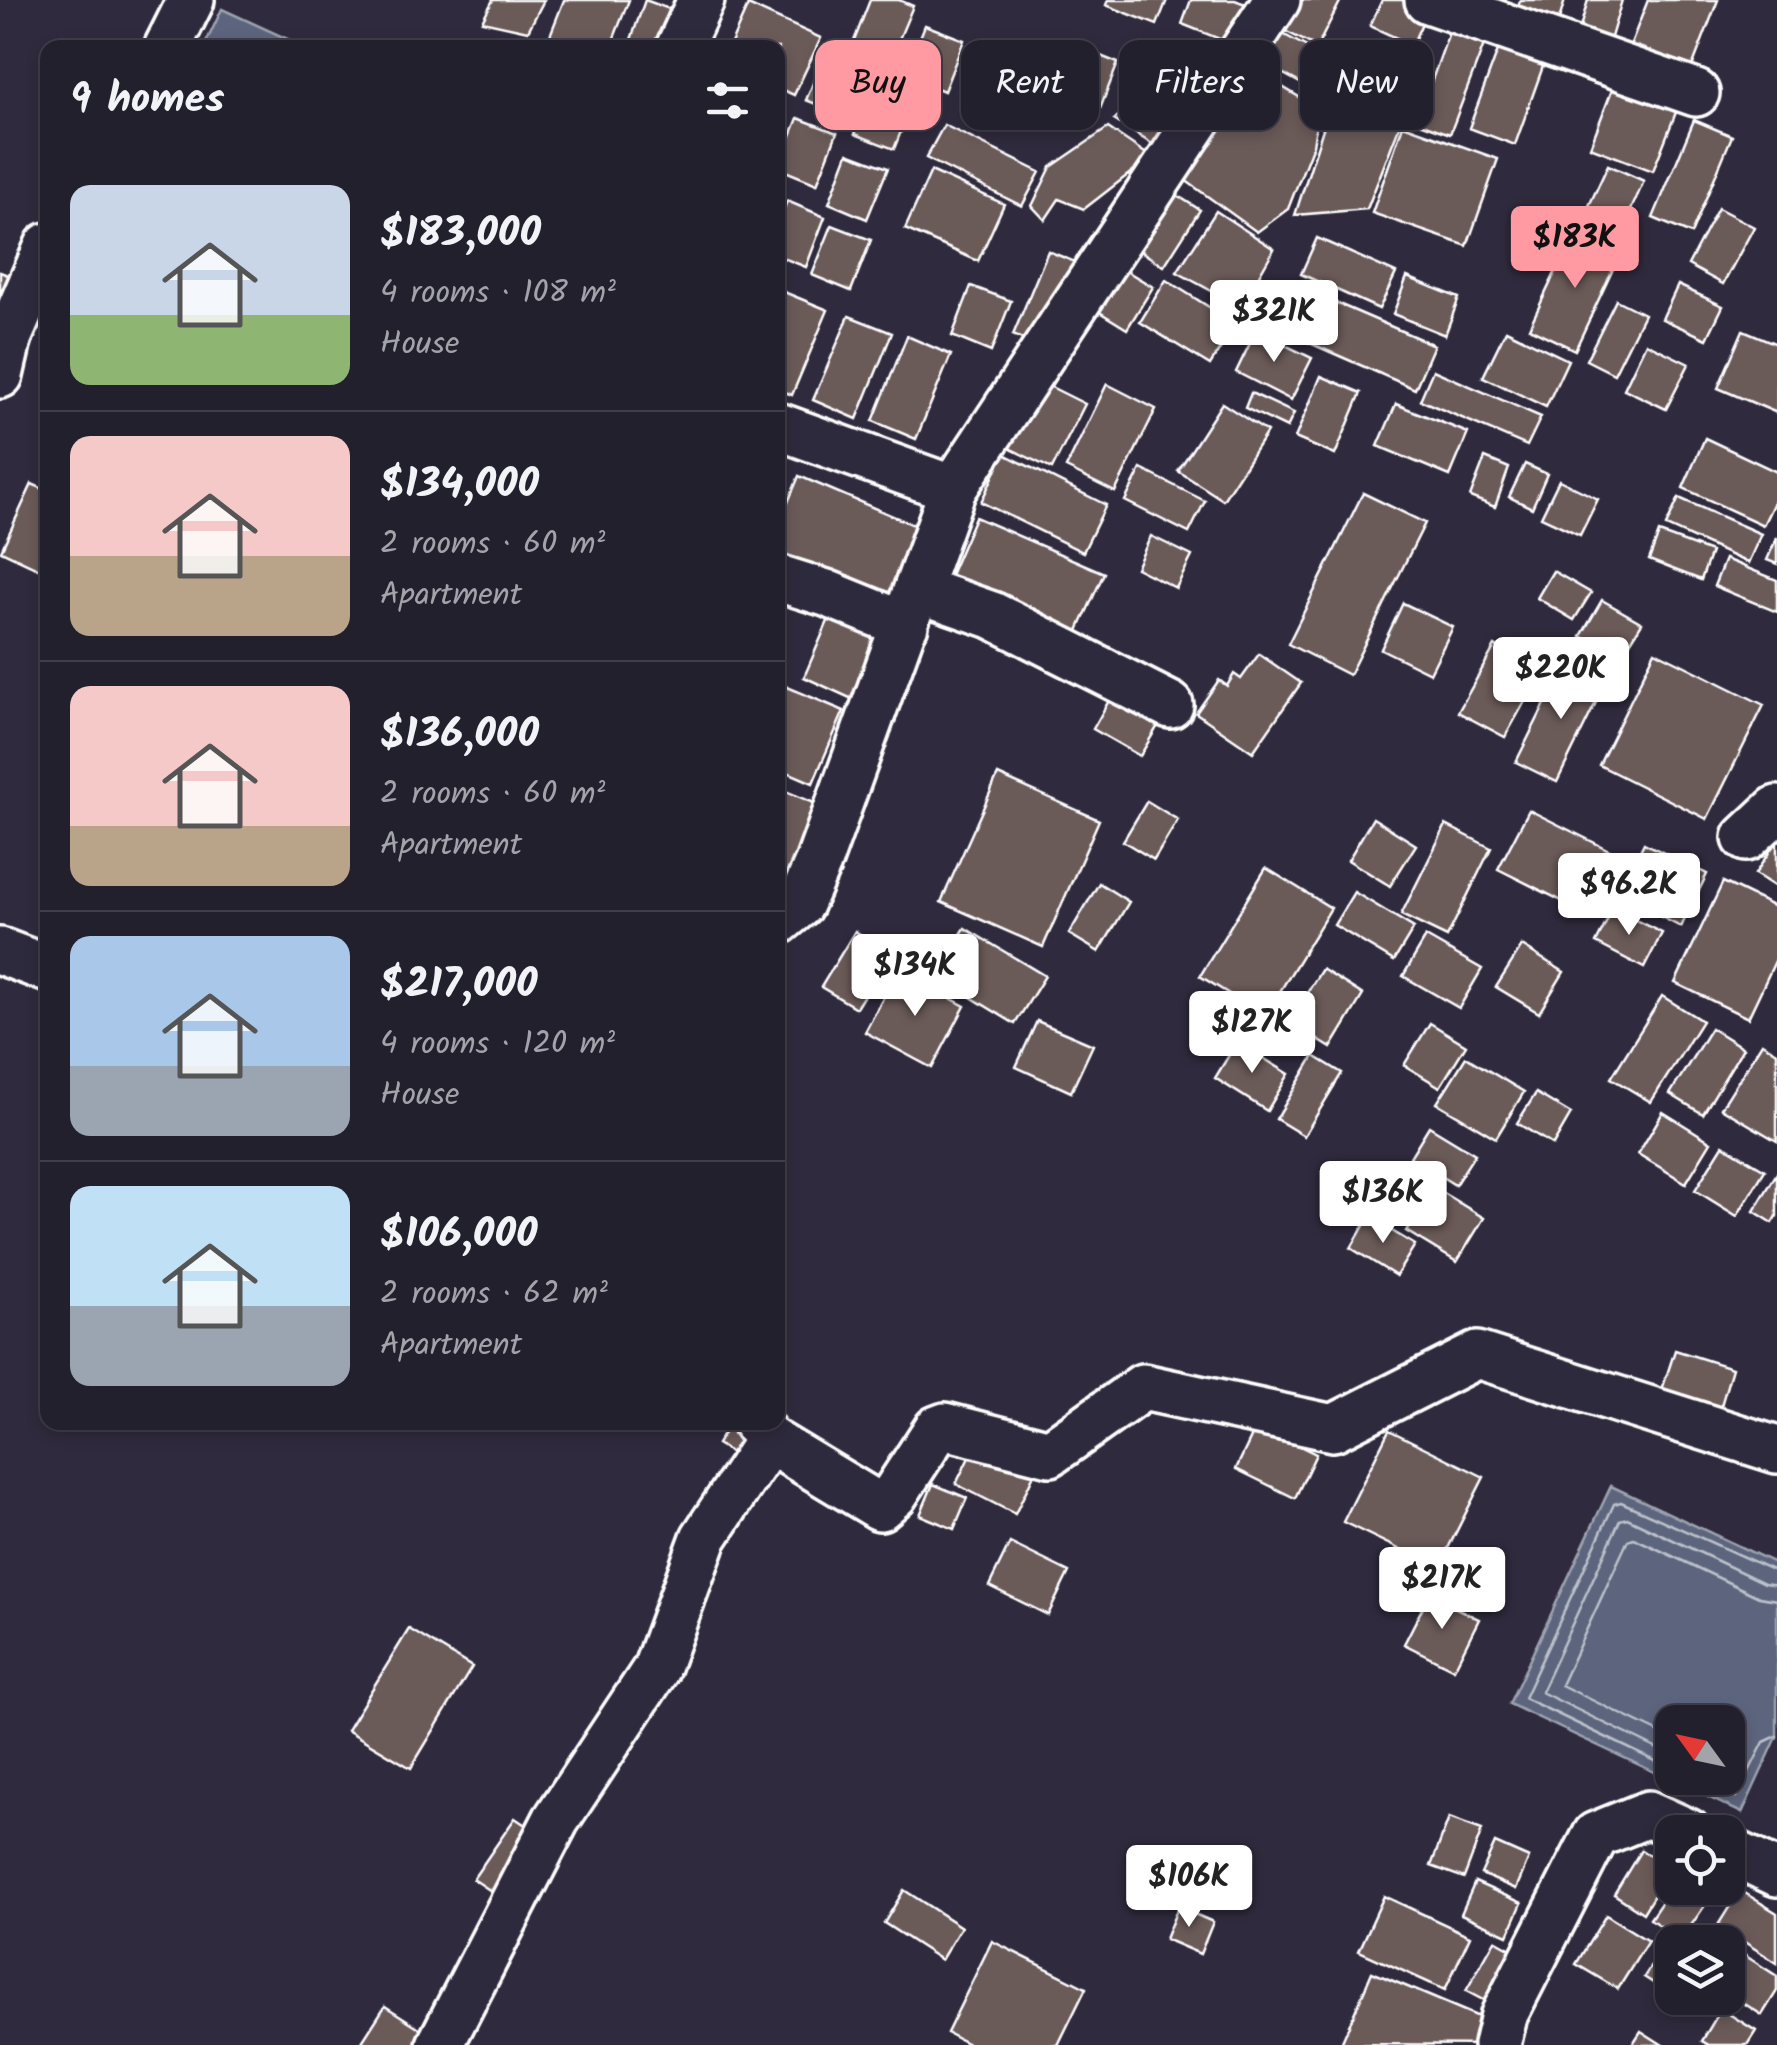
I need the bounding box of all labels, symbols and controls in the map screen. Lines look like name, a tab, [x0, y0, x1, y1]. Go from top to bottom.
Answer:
chip: Buy	[815, 40, 941, 130]
chip: Rent	[961, 40, 1099, 130]
chip: Filters	[1119, 40, 1280, 130]
chip: New	[1300, 40, 1433, 130]
text: 9 homes	[70, 67, 225, 134]
icon: filters	[700, 73, 755, 128]
text: $183,000	[380, 201, 541, 268]
pin: $183K	[1505, 206, 1645, 291]
text: $183K	[1533, 213, 1617, 264]
icon: home	[150, 225, 270, 345]
text: 4 rooms · 108 m²	[380, 268, 616, 319]
pin: $321K	[1204, 280, 1344, 365]
text: $321K	[1232, 287, 1316, 338]
text: House	[380, 319, 459, 370]
text: $134,000	[380, 452, 539, 519]
icon: home	[150, 476, 270, 596]
text: 2 rooms · 60 m²	[380, 519, 605, 570]
text: Apartment	[380, 570, 522, 621]
pin: $220K	[1491, 637, 1631, 722]
text: $220K	[1515, 644, 1607, 695]
text: $136,000	[380, 702, 539, 769]
icon: home	[150, 726, 270, 846]
text: 2 rooms · 60 m²	[380, 769, 605, 820]
text: Apartment	[380, 820, 522, 871]
pin: $96.2K	[1548, 853, 1710, 938]
text: $96.2K	[1580, 860, 1678, 911]
pin: $134K	[845, 934, 985, 1019]
text: $134K	[874, 941, 956, 992]
text: $217,000	[380, 952, 538, 1019]
icon: home	[150, 976, 270, 1096]
pin: $127K	[1182, 991, 1322, 1076]
text: $127K	[1211, 998, 1293, 1049]
text: 4 rooms · 120 m²	[380, 1019, 615, 1070]
text: House	[380, 1070, 459, 1121]
pin: $136K	[1313, 1161, 1453, 1246]
text: $136K	[1342, 1168, 1424, 1219]
text: $106,000	[380, 1202, 538, 1269]
icon: home	[150, 1226, 270, 1346]
text: 2 rooms · 62 m²	[380, 1269, 608, 1320]
text: Apartment	[380, 1320, 522, 1371]
pin: $217K	[1372, 1547, 1512, 1632]
text: $217K	[1401, 1554, 1483, 1605]
north arrow	[1655, 1705, 1745, 1795]
map controls	[1655, 1705, 1745, 2015]
button: locate	[1655, 1815, 1745, 1905]
pin: $106K	[1119, 1845, 1259, 1930]
text: $106K	[1148, 1852, 1230, 1903]
button: layers	[1655, 1925, 1745, 2015]

